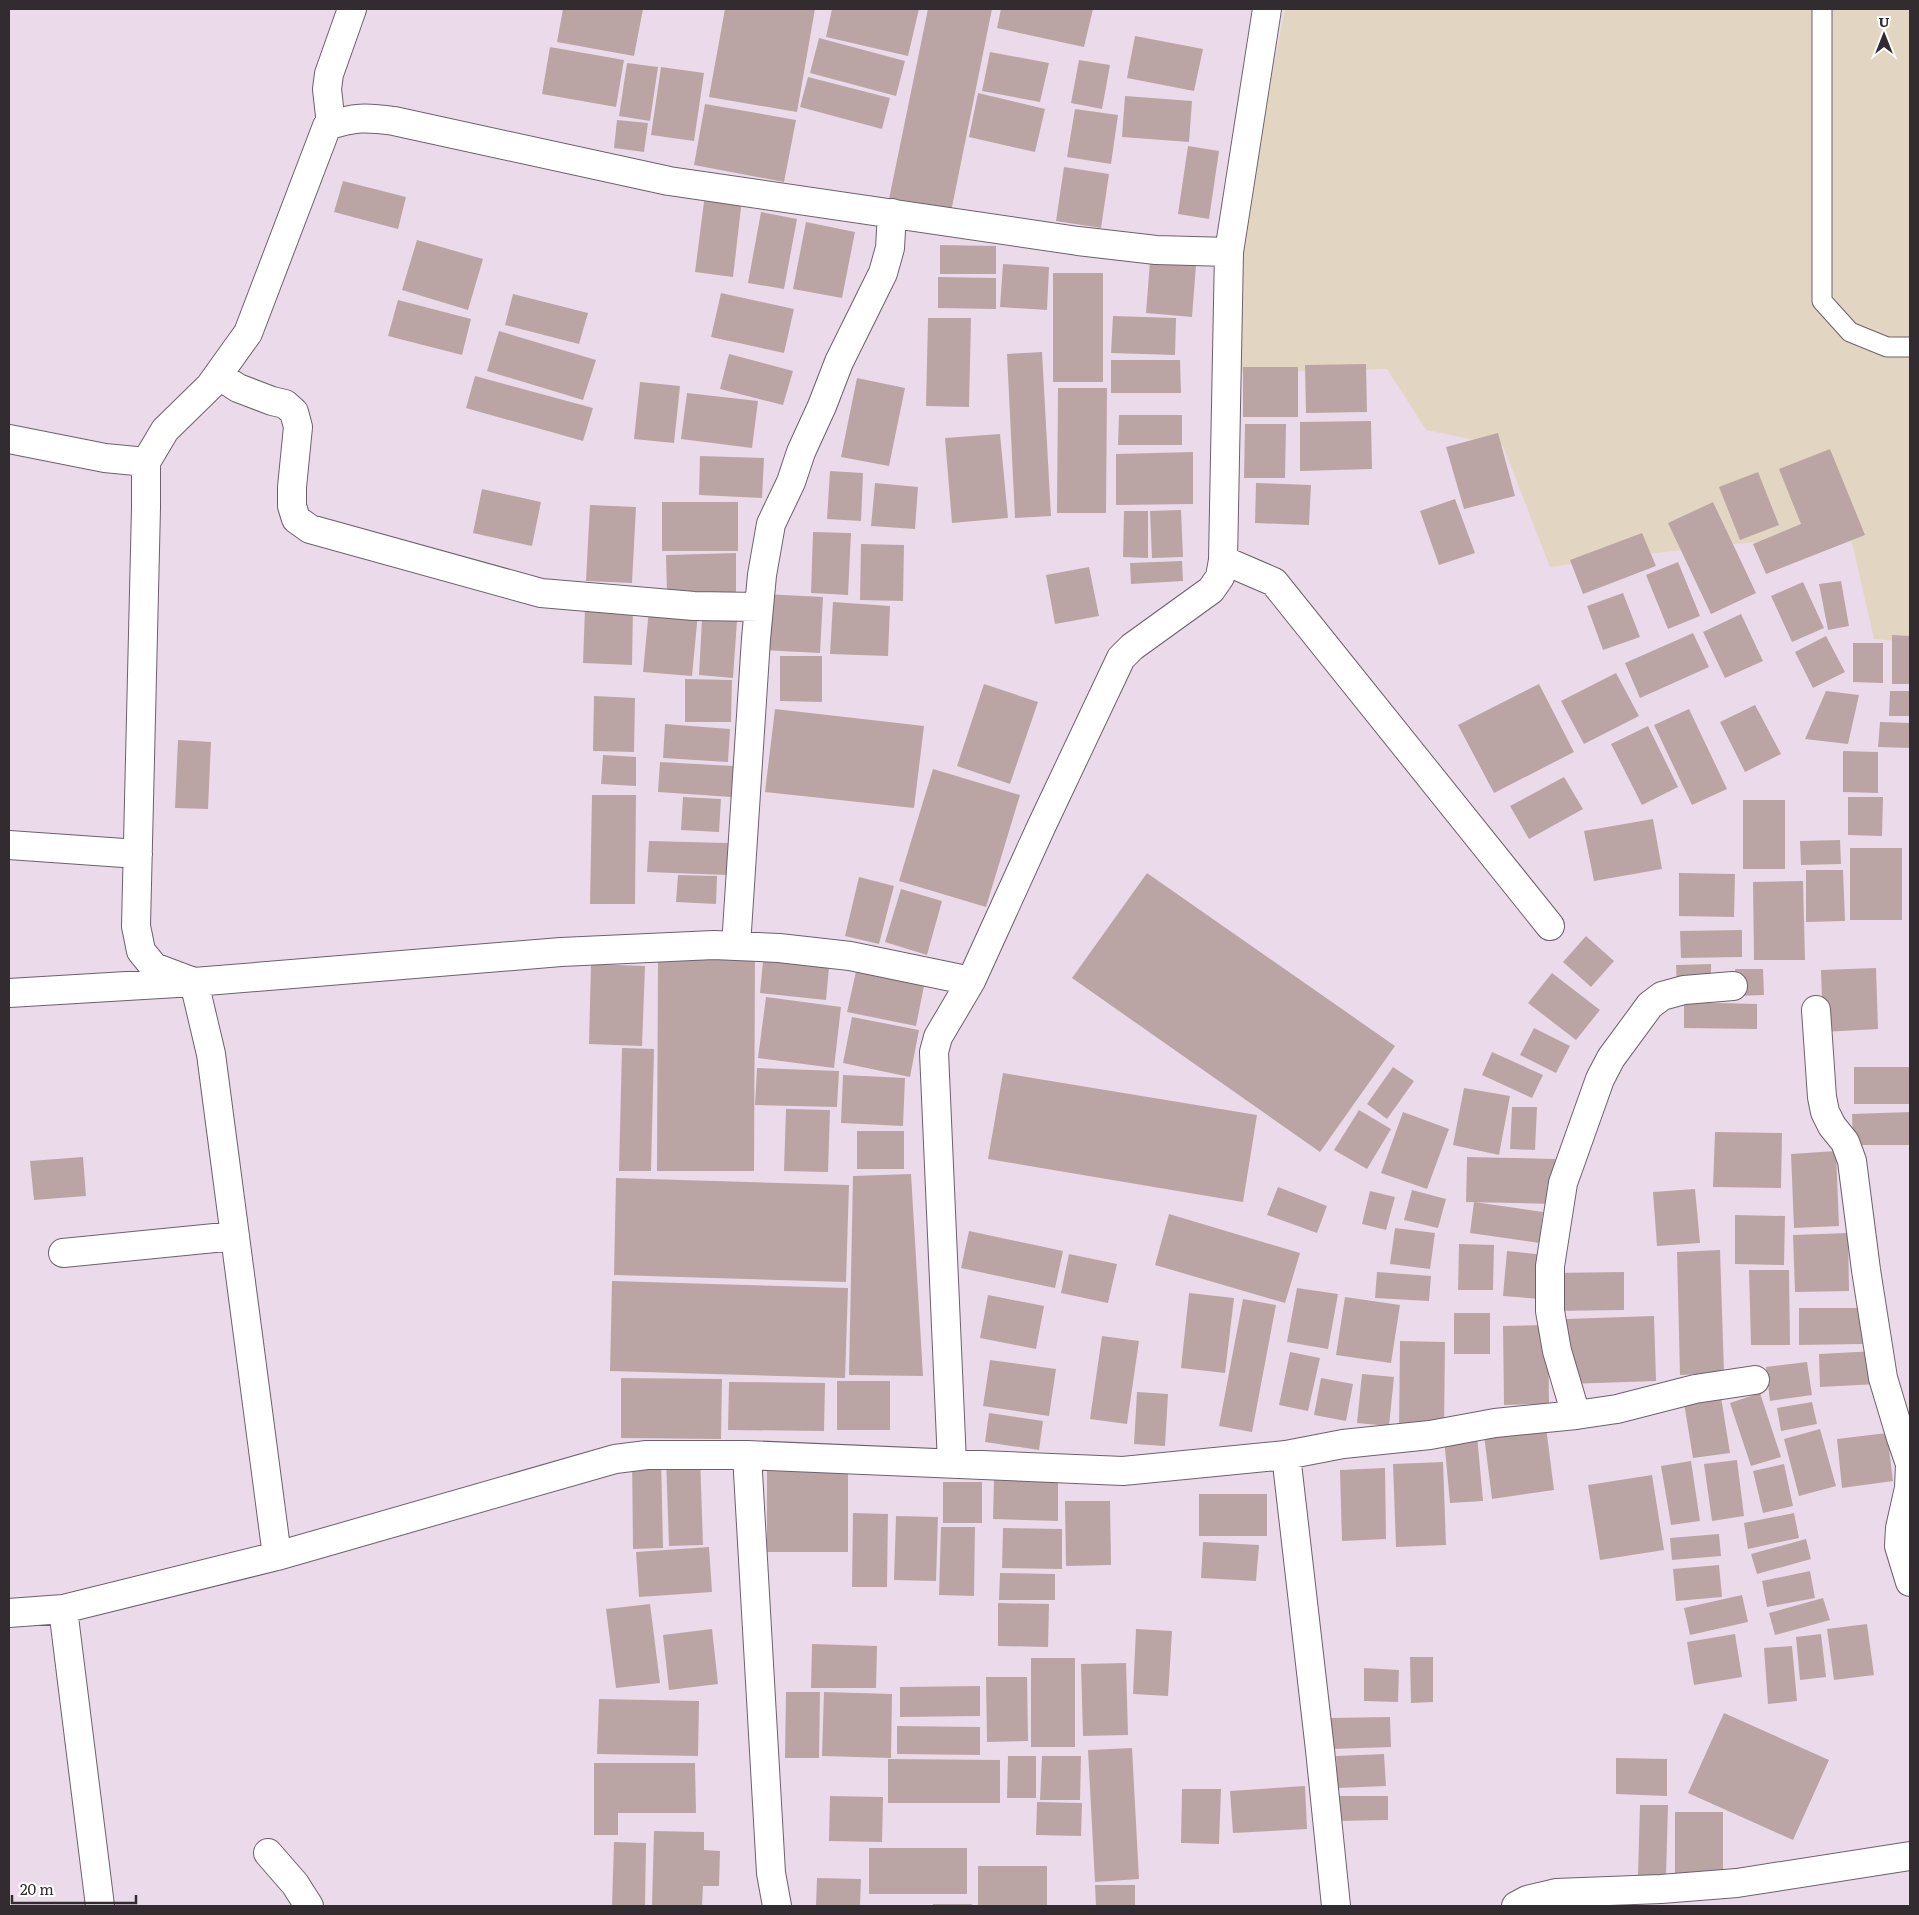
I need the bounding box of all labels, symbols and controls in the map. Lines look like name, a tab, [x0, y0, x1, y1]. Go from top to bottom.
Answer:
north arrow	[1859, 10, 1909, 60]
text: U	[1878, 11, 1890, 31]
scale bar	[12, 1872, 136, 1904]
text: 20 m	[20, 1877, 54, 1900]

